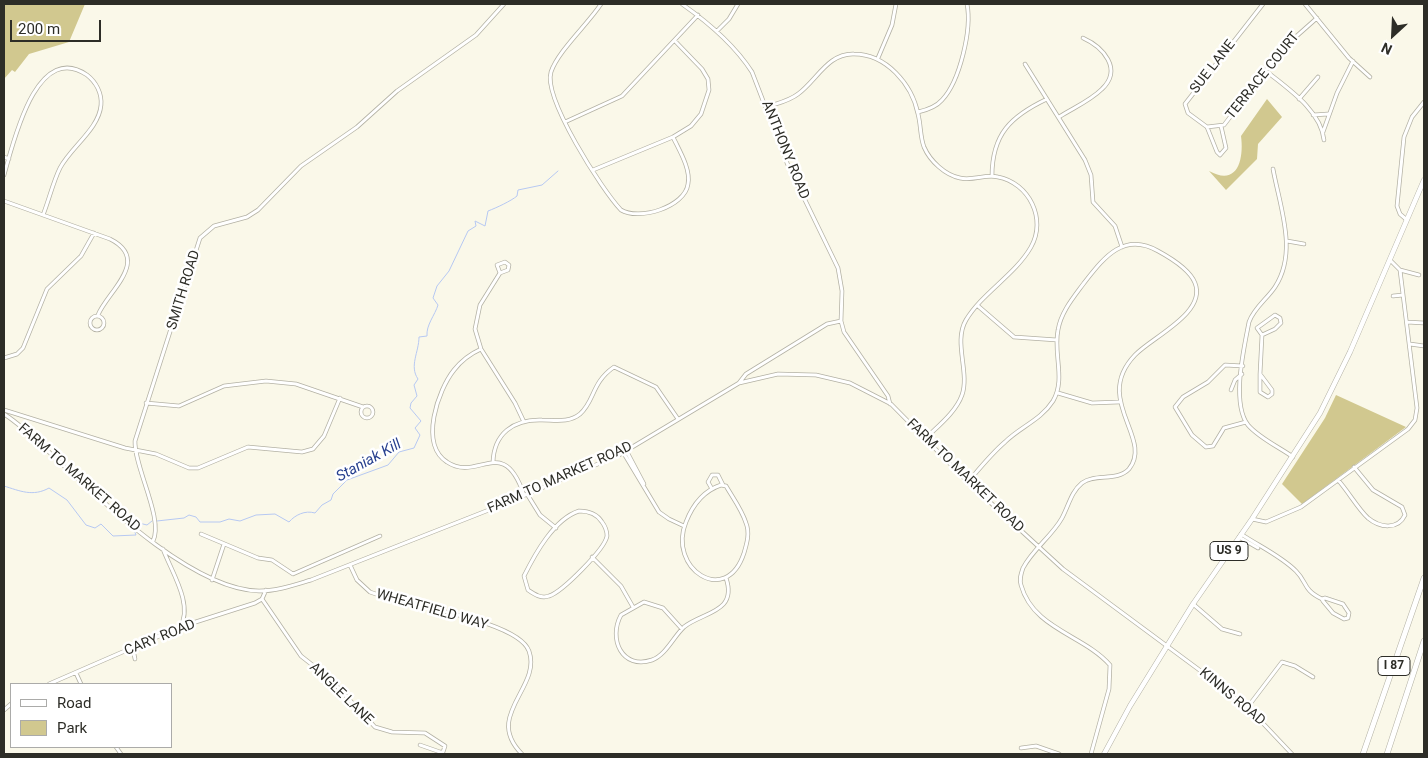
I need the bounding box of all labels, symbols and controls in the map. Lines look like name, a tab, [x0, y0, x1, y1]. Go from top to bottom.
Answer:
scale bar	[12, 10, 104, 42]
north arrow	[1368, 10, 1418, 60]
text: 200 m	[18, 20, 60, 38]
street label: TERRACE COURT	[1223, 29, 1303, 123]
street label: SUE LANE	[1187, 37, 1239, 97]
text: N	[1379, 39, 1395, 58]
street label: ANTHONY ROAD	[758, 98, 812, 202]
street label: SMITH ROAD	[164, 248, 204, 332]
street label: FARM TO MARKET ROAD	[903, 416, 1027, 536]
street label: FARM TO MARKET ROAD	[14, 420, 144, 536]
water label: Staniak Kill	[333, 436, 405, 486]
street label: FARM TO MARKET ROAD	[485, 438, 635, 518]
road number: US 9	[1210, 542, 1248, 560]
street label: WHEATFIELD WAY	[374, 586, 490, 634]
street label: CARY ROAD	[122, 616, 198, 660]
road number: I 87	[1378, 656, 1410, 676]
street label: ANGLE LANE	[306, 659, 376, 729]
street label: KINNS ROAD	[1196, 665, 1268, 729]
legend	[10, 683, 172, 748]
text: Road	[57, 694, 91, 712]
text: Park	[57, 719, 87, 737]

